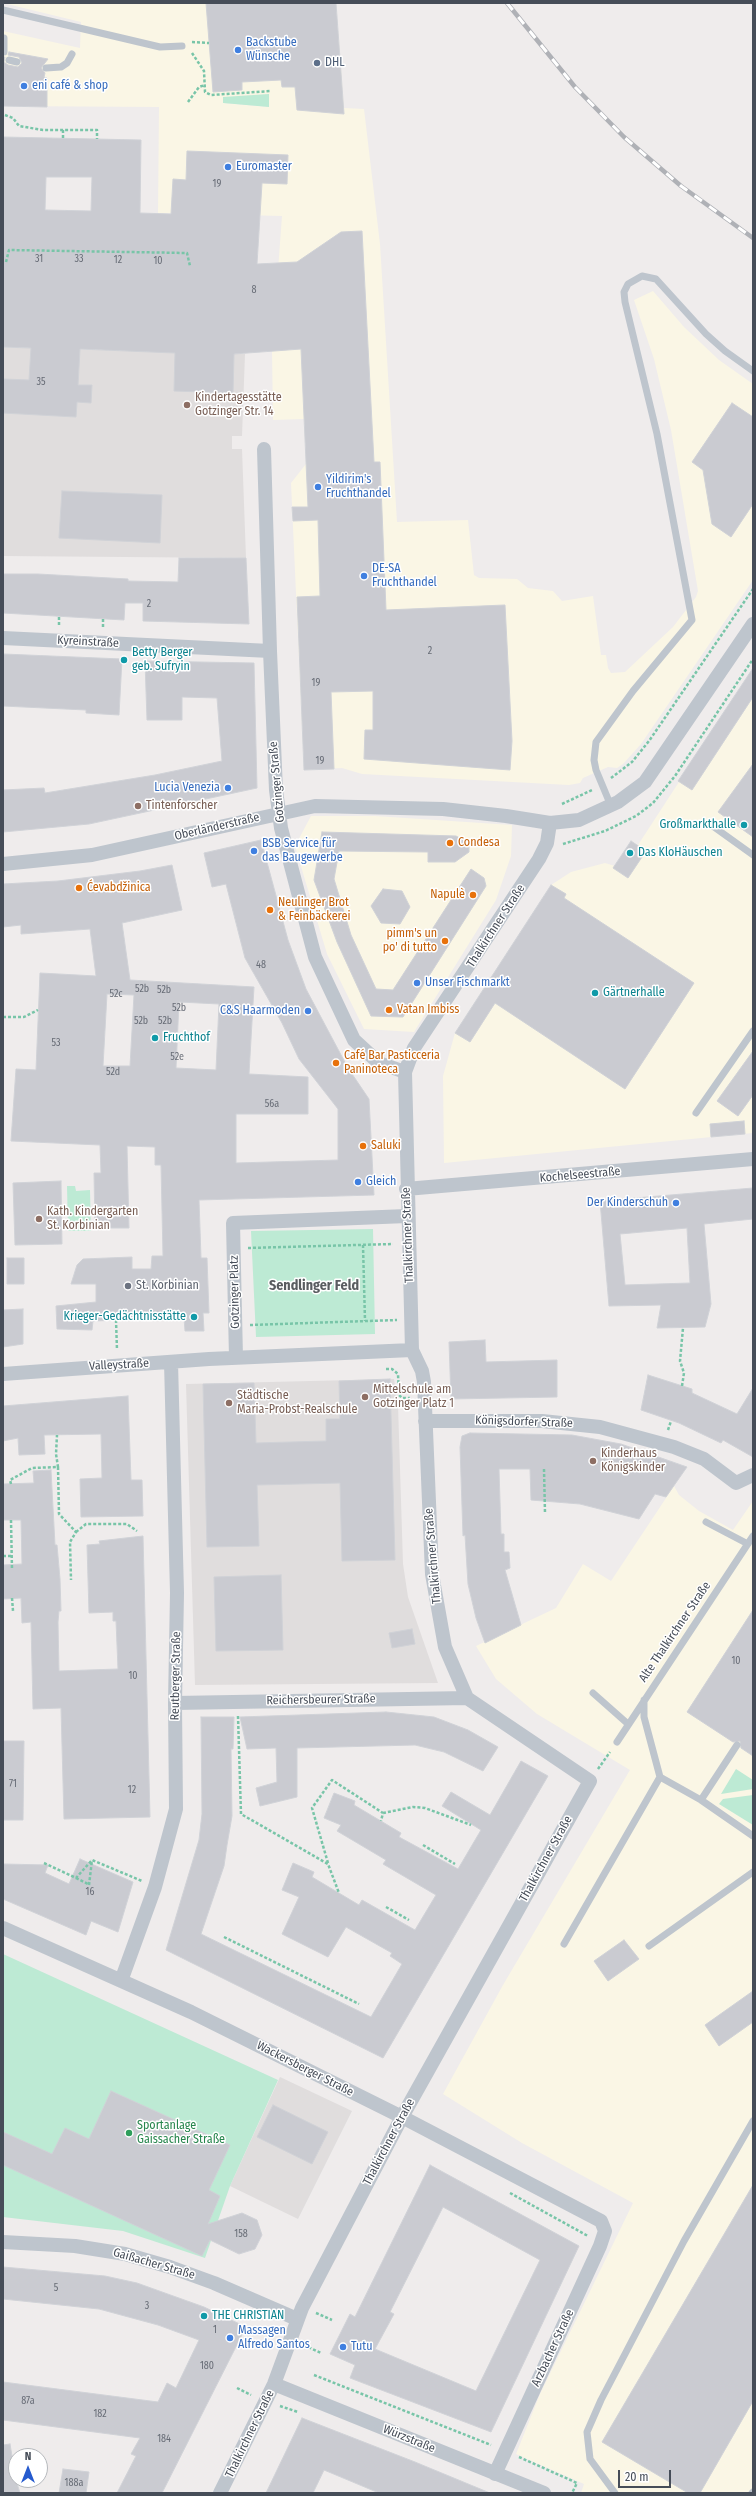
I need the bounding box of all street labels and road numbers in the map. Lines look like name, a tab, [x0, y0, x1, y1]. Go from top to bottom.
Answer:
street label: Kyreinstraße	[57, 633, 119, 651]
street label: Gotzinger Straße	[266, 741, 288, 823]
street label: Oberländerstraße	[173, 810, 261, 844]
street label: Thalkirchner Straße	[464, 882, 528, 970]
street label: Kochelseestraße	[539, 1164, 621, 1186]
street label: Thalkirchner Straße	[399, 1187, 417, 1283]
street label: Gotzinger Platz	[227, 1255, 243, 1329]
street label: Valleystraße	[89, 1356, 149, 1374]
street label: Königsdorfer Straße	[475, 1413, 573, 1431]
street label: Thalkirchner Straße	[422, 1508, 444, 1604]
street label: Alte Thalkirchner Straße	[636, 1579, 714, 1685]
street label: Reutberger Straße	[168, 1631, 184, 1721]
street label: Reichersbeurer Straße	[266, 1692, 376, 1708]
street label: Thalkirchner Straße	[516, 1814, 576, 1904]
street label: Wackersberger Straße	[254, 2038, 356, 2100]
street label: Thalkirchner Straße	[360, 2096, 418, 2188]
street label: Gaißacher Straße	[111, 2245, 197, 2283]
street label: Arzbacher Straße	[529, 2307, 577, 2389]
street label: Thalkirchner Straße	[223, 2388, 277, 2480]
street label: Würzstraße	[381, 2422, 437, 2456]

